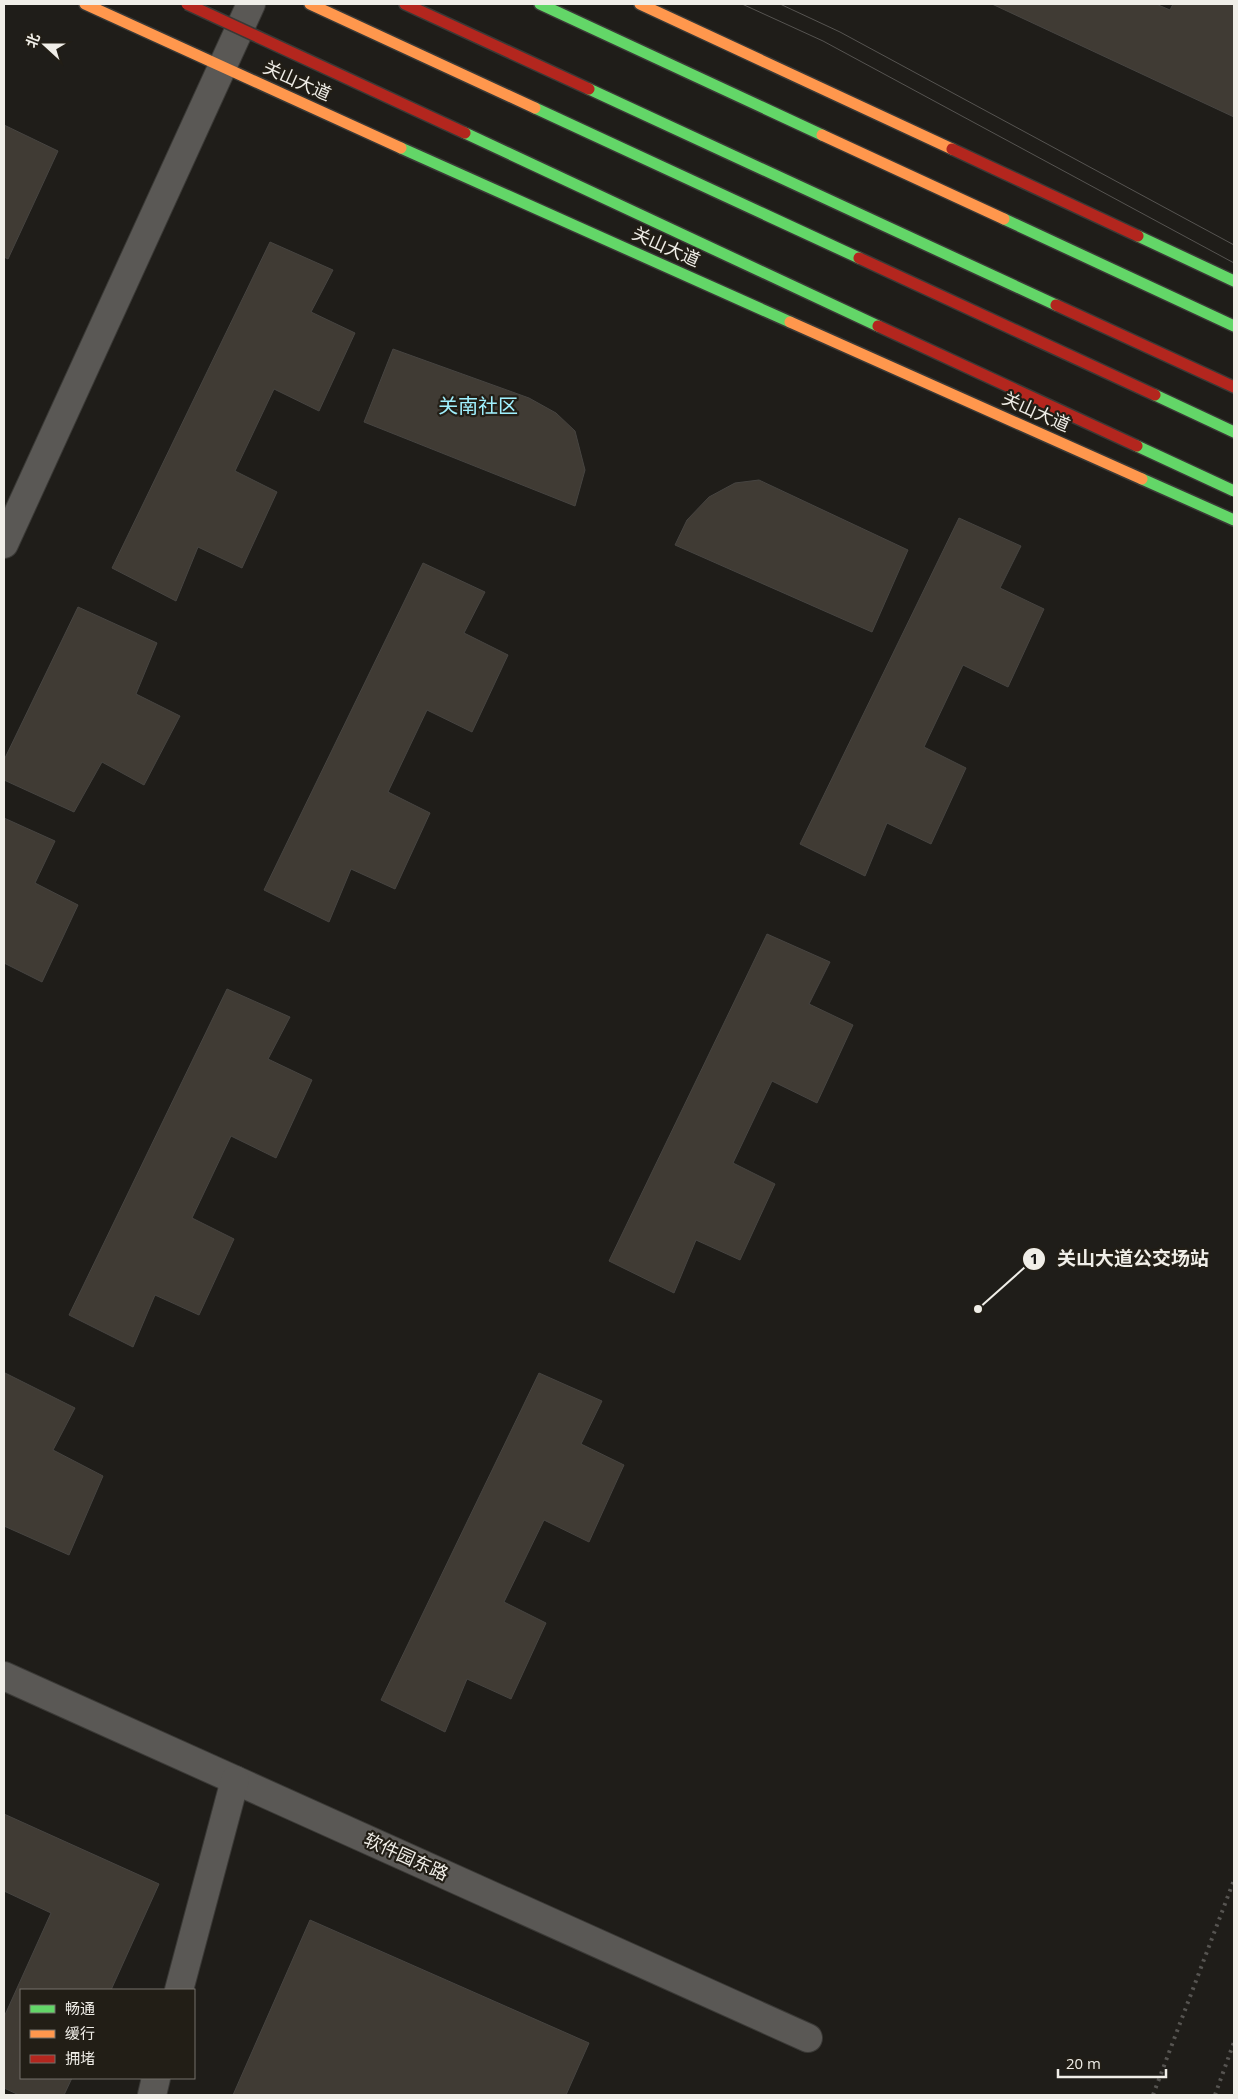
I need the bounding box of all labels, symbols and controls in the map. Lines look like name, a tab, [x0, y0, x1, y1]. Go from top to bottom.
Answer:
north arrow	[20, 20, 70, 70]
text: 北	[21, 30, 44, 50]
street label: 关山大道	[260, 54, 335, 106]
street label: 关山大道	[629, 220, 704, 272]
street label: 关山大道	[999, 385, 1074, 437]
district label: 关南社区	[438, 392, 518, 419]
callout: 关山大道公交场站	[1022, 1242, 1219, 1276]
text: 关山大道公交场站	[1057, 1245, 1209, 1271]
text: 1	[1030, 1248, 1038, 1268]
street label: 软件园东路	[360, 1827, 452, 1885]
legend	[20, 1989, 195, 2079]
text: 畅通	[65, 1998, 95, 2018]
text: 缓行	[65, 2023, 95, 2043]
scale bar	[1058, 2046, 1166, 2078]
text: 拥堵	[65, 2048, 95, 2068]
text: 20 m	[1066, 2053, 1101, 2073]

